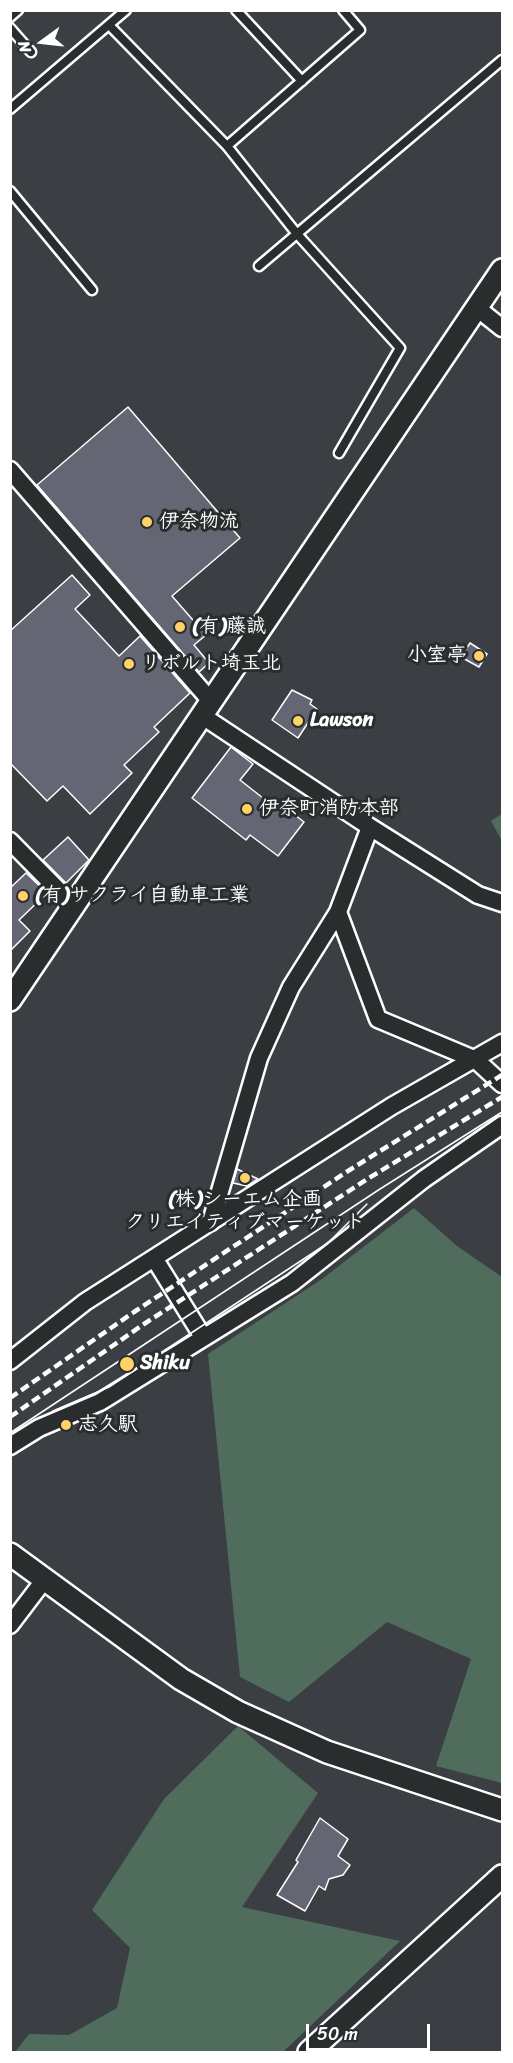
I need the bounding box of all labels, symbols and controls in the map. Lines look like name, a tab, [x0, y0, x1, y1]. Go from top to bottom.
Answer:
north arrow	[12, 12, 72, 72]
text: N	[9, 38, 40, 56]
place label: 伊奈物流	[159, 510, 239, 534]
marker: 伊奈物流	[140, 515, 154, 529]
place label: (有)藤誠	[192, 615, 266, 639]
marker: (有)藤誠	[173, 620, 187, 634]
place label: 小室亭	[407, 644, 467, 668]
marker: 小室亭	[472, 649, 486, 663]
place label: リボルト埼玉北	[141, 652, 281, 676]
marker: リボルト埼玉北	[122, 657, 136, 671]
place label: Lawson	[310, 709, 373, 733]
marker: Lawson	[291, 714, 305, 728]
place label: 伊奈町消防本部	[259, 797, 399, 821]
marker: 伊奈町消防本部	[240, 802, 254, 816]
place label: (有)サクライ自動車工業	[35, 884, 249, 908]
marker: (有)サクライ自動車工業	[16, 889, 30, 903]
marker: (株)シーエム企画 クリエイティブマーケット	[238, 1171, 252, 1185]
place label: (株)シーエム企画 クリエイティブマーケット	[125, 1188, 365, 1235]
place label: Shiku	[140, 1352, 190, 1376]
marker: Shiku	[118, 1355, 136, 1373]
place label: 志久駅	[78, 1413, 138, 1437]
marker: 志久駅	[59, 1418, 73, 1432]
scale bar	[309, 2012, 434, 2050]
text: 50 m	[317, 2018, 358, 2050]

